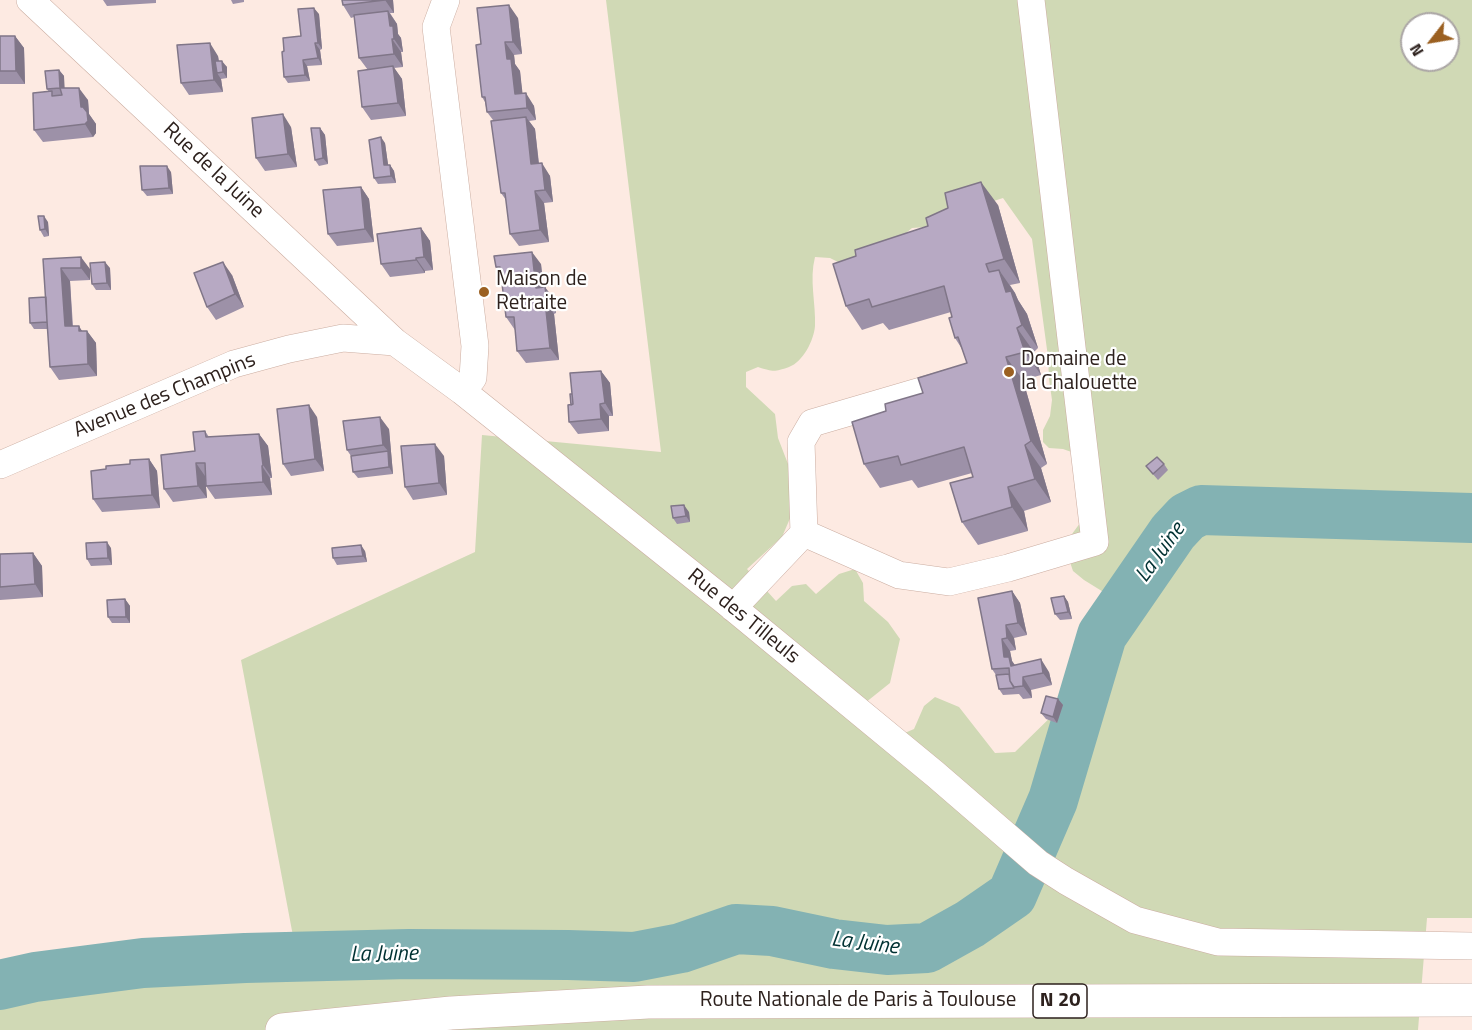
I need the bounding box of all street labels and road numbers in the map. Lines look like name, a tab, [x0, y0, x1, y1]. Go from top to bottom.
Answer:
street label: Rue de la Juine	[157, 118, 269, 224]
street label: Avenue des Champins	[70, 348, 260, 444]
street label: Rue des Tilleuls	[682, 564, 804, 670]
road number: N 20	[1033, 984, 1087, 1018]
street label: Route Nationale de Paris à Toulouse	[700, 988, 1016, 1014]

